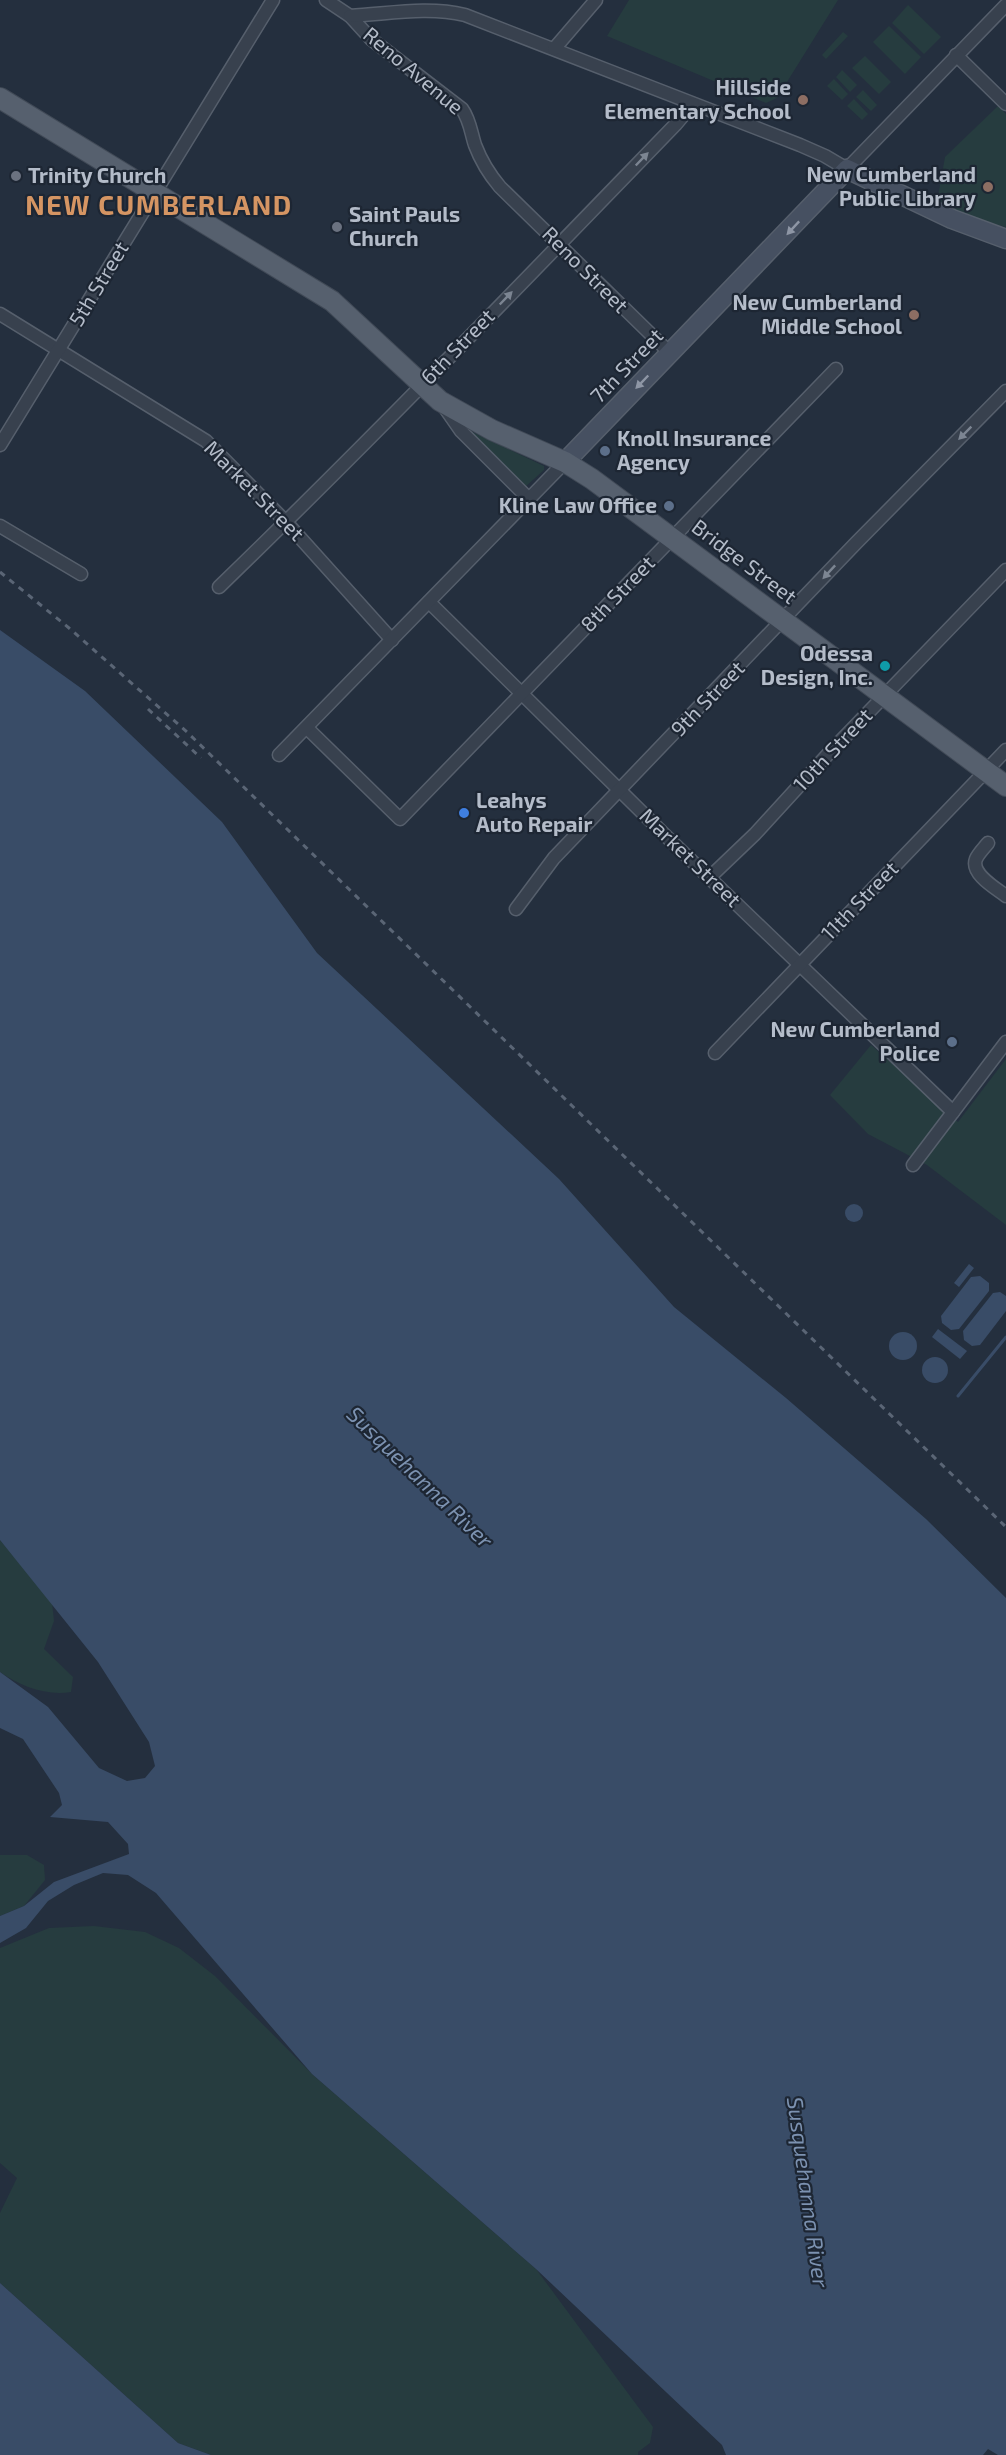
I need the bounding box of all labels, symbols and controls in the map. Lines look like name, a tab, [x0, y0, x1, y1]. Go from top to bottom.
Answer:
street label: Reno Avenue	[359, 21, 469, 119]
place label: Hillside Elementary School	[604, 74, 791, 124]
marker: Hillside Elementary School	[796, 93, 810, 107]
one-way arrow	[635, 152, 649, 166]
place label: New Cumberland Public Library	[806, 161, 976, 211]
place label: Trinity Church	[28, 162, 166, 188]
marker: Trinity Church	[9, 169, 23, 183]
marker: New Cumberland Public Library	[981, 180, 995, 194]
district label: NEW CUMBERLAND	[25, 188, 293, 220]
place label: Saint Pauls Church	[349, 201, 460, 250]
marker: Saint Pauls Church	[330, 220, 344, 234]
one-way arrow	[786, 220, 800, 235]
street label: Reno Street	[538, 221, 634, 317]
street label: 5th Street	[63, 236, 133, 330]
place label: New Cumberland Middle School	[732, 289, 902, 338]
one-way arrow	[498, 291, 512, 305]
street label: 6th Street	[415, 303, 499, 389]
marker: New Cumberland Middle School	[907, 308, 921, 322]
street label: 7th Street	[584, 322, 668, 407]
one-way arrow	[636, 375, 650, 389]
place label: Knoll Insurance Agency	[617, 425, 772, 475]
one-way arrow	[958, 425, 972, 440]
street label: Market Street	[200, 435, 310, 545]
marker: Knoll Insurance Agency	[598, 444, 612, 458]
place label: Kline Law Office	[499, 492, 657, 517]
marker: Kline Law Office	[662, 499, 676, 513]
street label: Bridge Street	[688, 513, 802, 608]
street label: 8th Street	[575, 550, 659, 636]
one-way arrow	[823, 564, 836, 579]
place label: Odessa Design, Inc.	[761, 640, 873, 689]
street label: 9th Street	[665, 655, 749, 741]
marker: Odessa Design, Inc.	[878, 659, 892, 673]
street label: 10th Street	[787, 702, 877, 796]
place label: Leahys Auto Repair	[476, 787, 592, 836]
street label: Market Street	[635, 802, 747, 911]
marker: Leahys Auto Repair	[457, 806, 471, 820]
street label: 11th Street	[815, 855, 903, 945]
place label: New Cumberland Police	[770, 1016, 940, 1065]
marker: New Cumberland Police	[945, 1035, 959, 1049]
water label: Susquehanna River	[343, 1400, 500, 1553]
water label: Susquehanna River	[783, 2095, 835, 2290]

